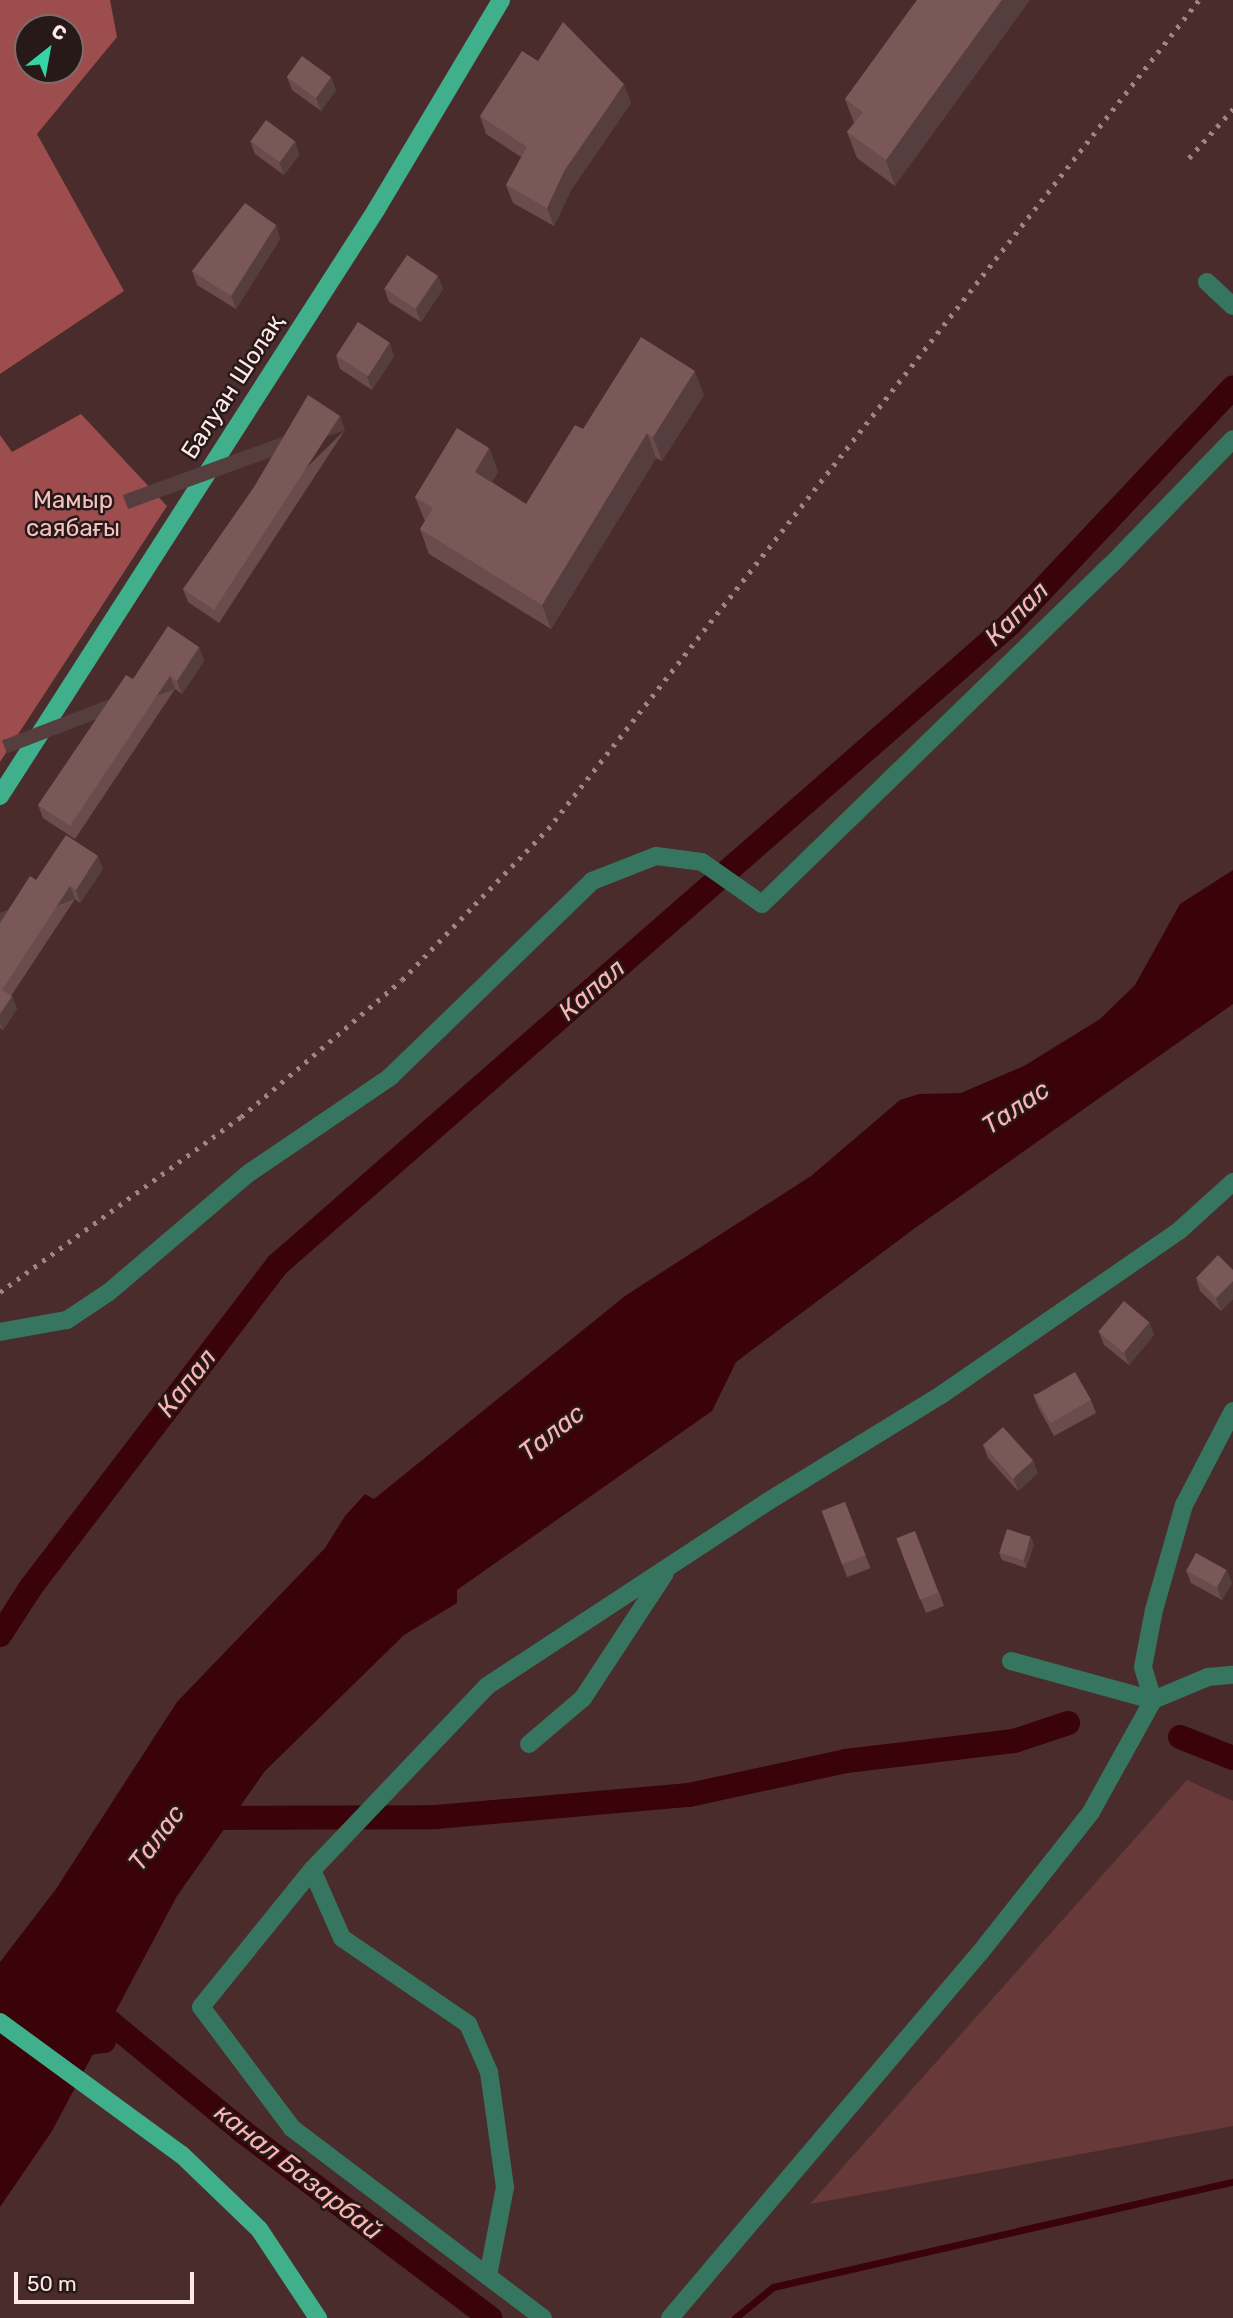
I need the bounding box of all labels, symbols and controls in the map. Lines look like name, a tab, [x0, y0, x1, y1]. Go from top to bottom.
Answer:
north arrow	[14, 14, 84, 84]
text: С	[47, 19, 71, 46]
street label: Балуан Шолақ	[176, 309, 290, 465]
park label: Мамыр саябағы	[26, 487, 120, 543]
water label: Капал	[978, 575, 1056, 653]
water label: Капал	[552, 953, 632, 1027]
water label: Талас	[976, 1074, 1056, 1142]
water label: Капал	[151, 1343, 223, 1423]
water label: Талас	[513, 1398, 591, 1468]
water label: Талас	[122, 1799, 192, 1877]
water label: канал Базарбай	[208, 2097, 388, 2247]
scale bar	[18, 2258, 198, 2302]
text: 50 m	[27, 2271, 77, 2296]

